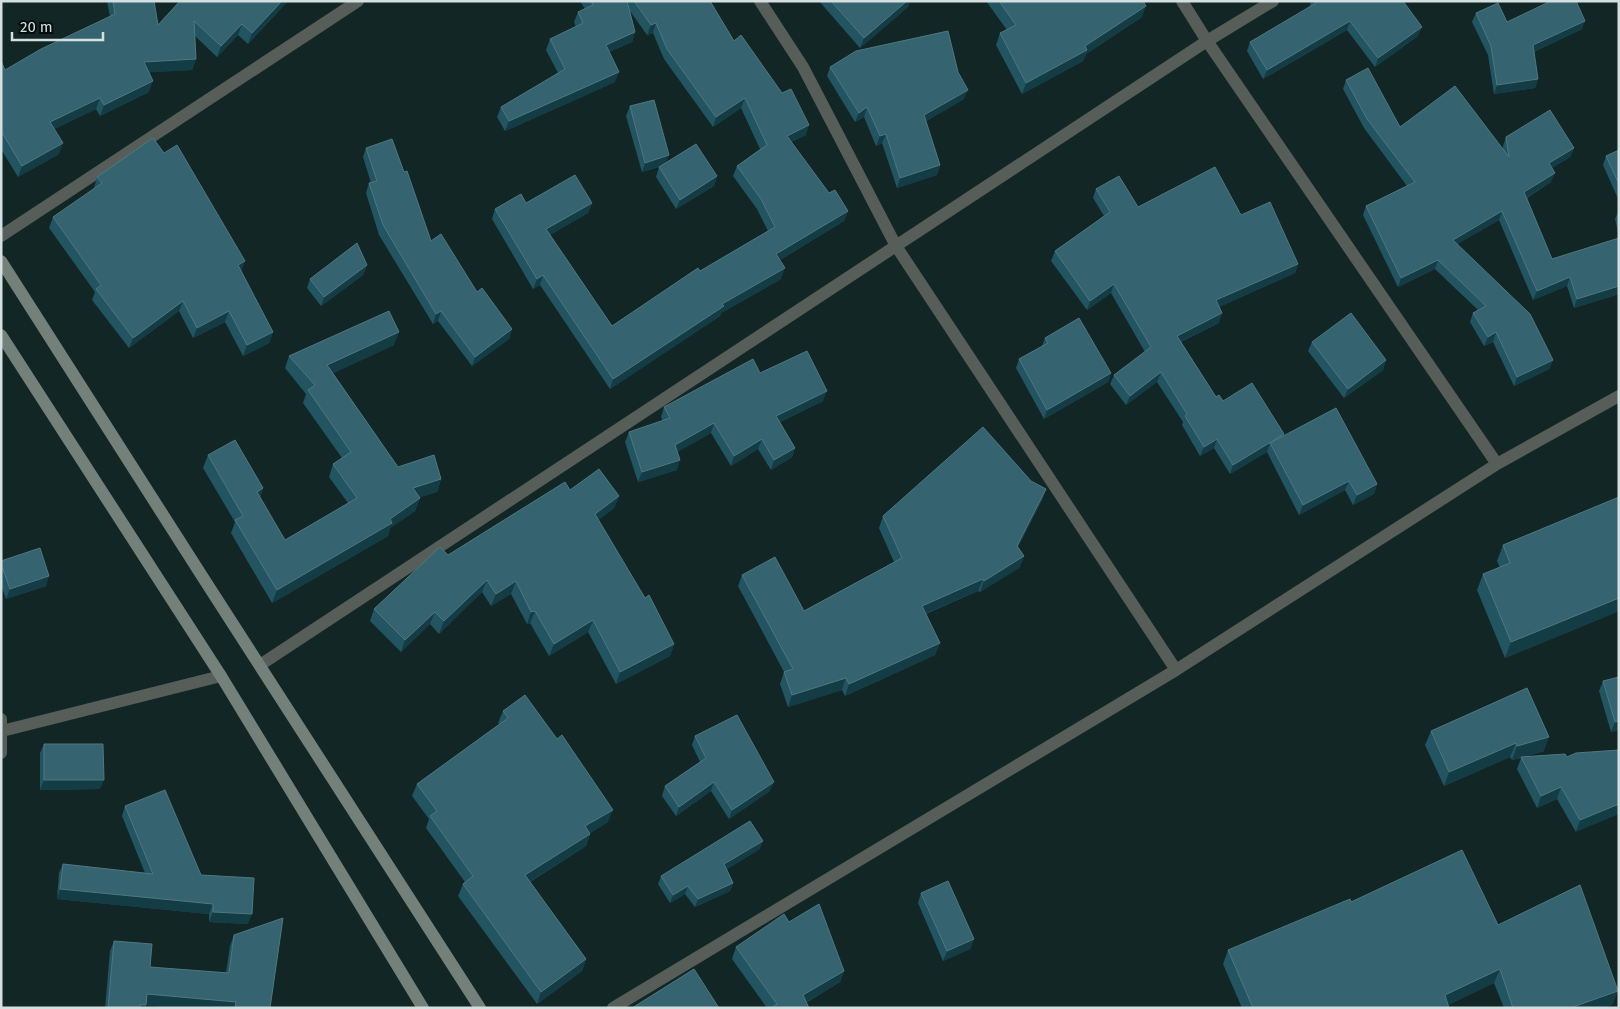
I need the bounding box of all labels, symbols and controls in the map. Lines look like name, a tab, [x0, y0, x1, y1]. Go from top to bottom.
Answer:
scale bar	[12, 10, 104, 42]
text: 20 m	[20, 18, 53, 36]

